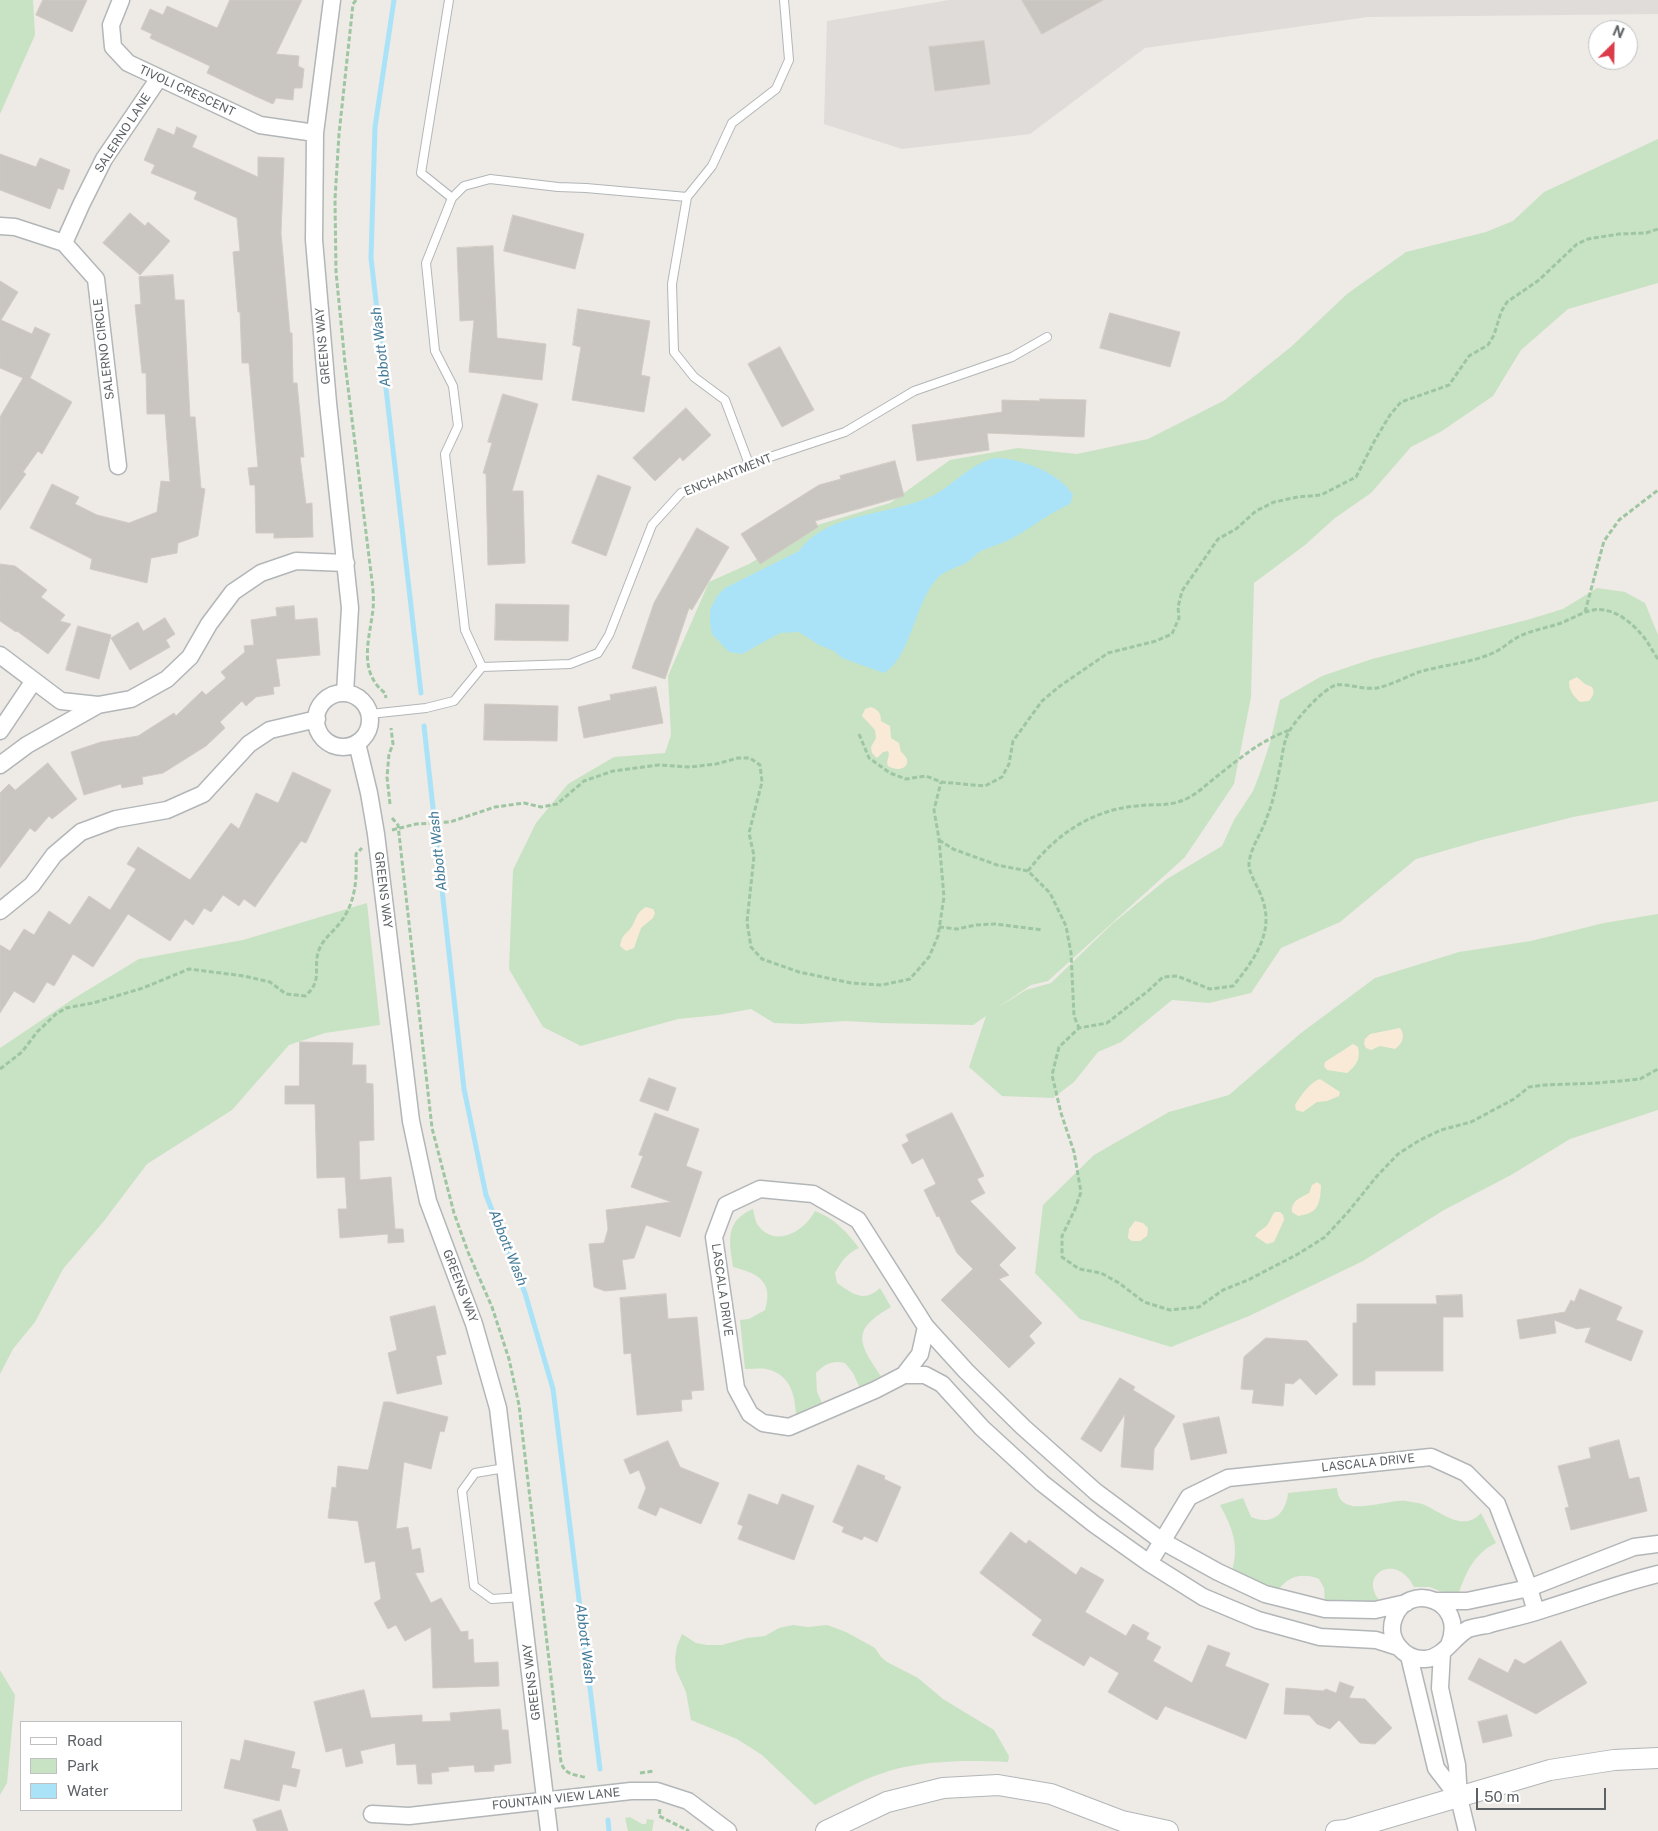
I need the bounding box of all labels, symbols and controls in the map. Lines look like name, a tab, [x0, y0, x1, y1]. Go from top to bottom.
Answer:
north arrow	[1588, 20, 1638, 70]
text: N	[1610, 23, 1627, 42]
street label: TIVOLI CRESCENT	[137, 62, 237, 120]
street label: SALERNO LANE	[92, 91, 154, 175]
street label: SALERNO CIRCLE	[91, 298, 117, 400]
water label: Abbott Wash	[368, 306, 394, 388]
street label: GREENS WAY	[312, 307, 334, 385]
street label: ENCHANTMENT	[682, 451, 774, 499]
water label: Abbott Wash	[425, 810, 451, 892]
street label: GREENS WAY	[371, 851, 395, 929]
water label: Abbott Wash	[485, 1208, 531, 1288]
street label: LASCALA DRIVE	[708, 1243, 736, 1337]
street label: GREENS WAY	[439, 1248, 481, 1324]
street label: LASCALA DRIVE	[1321, 1451, 1415, 1475]
water label: Abbott Wash	[572, 1603, 598, 1685]
street label: GREENS WAY	[520, 1643, 544, 1721]
legend	[20, 1721, 182, 1811]
text: Road	[67, 1732, 103, 1749]
text: Park	[67, 1757, 99, 1774]
scale bar	[1478, 1778, 1608, 1810]
text: Water	[67, 1782, 109, 1799]
street label: FOUNTAIN VIEW LANE	[491, 1785, 621, 1813]
text: 50 m	[1484, 1788, 1519, 1805]

